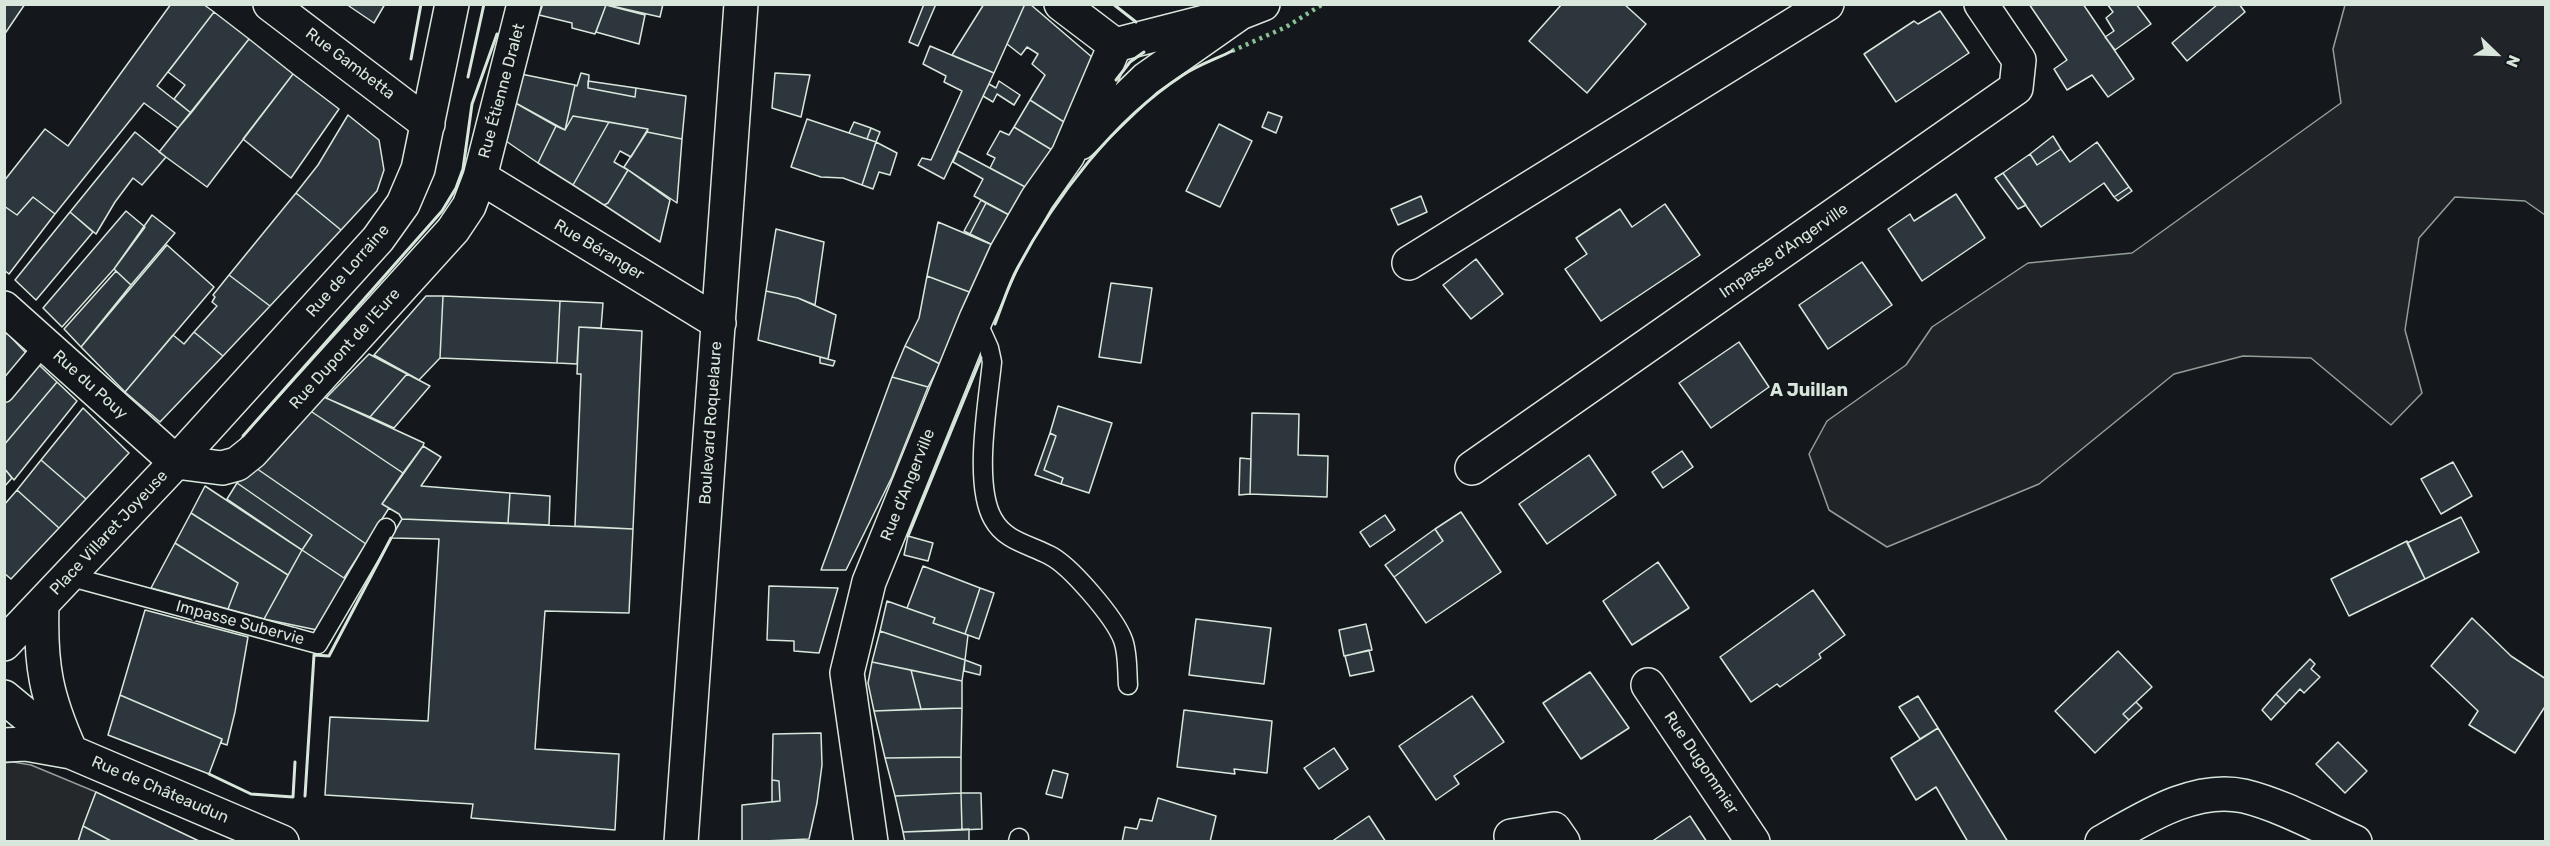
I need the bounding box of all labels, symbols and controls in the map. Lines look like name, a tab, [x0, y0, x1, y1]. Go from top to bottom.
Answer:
street label: Rue Étienne Dralet	[475, 22, 529, 160]
street label: Rue Gambetta	[302, 24, 398, 104]
north arrow	[2466, 24, 2526, 84]
text: N	[2502, 52, 2524, 70]
street label: Impasse d'Angerville	[1716, 199, 1852, 303]
street label: Rue Béranger	[550, 216, 648, 284]
street label: Rue de Lorraine	[302, 221, 394, 321]
street label: Rue Dupont de l'Eure	[286, 285, 404, 413]
street label: Boulevard Roquelaure	[696, 341, 726, 505]
street label: Rue du Pouy	[49, 346, 131, 424]
district label: A Juillan	[1770, 380, 1848, 402]
street label: Rue d'Angerville	[877, 426, 939, 544]
street label: Place Villaret Joyeuse	[46, 467, 172, 599]
street label: Impasse Subervie	[174, 597, 306, 649]
street label: Rue Dugommier	[1660, 708, 1742, 818]
street label: Rue de Châteaudun	[89, 752, 231, 828]

